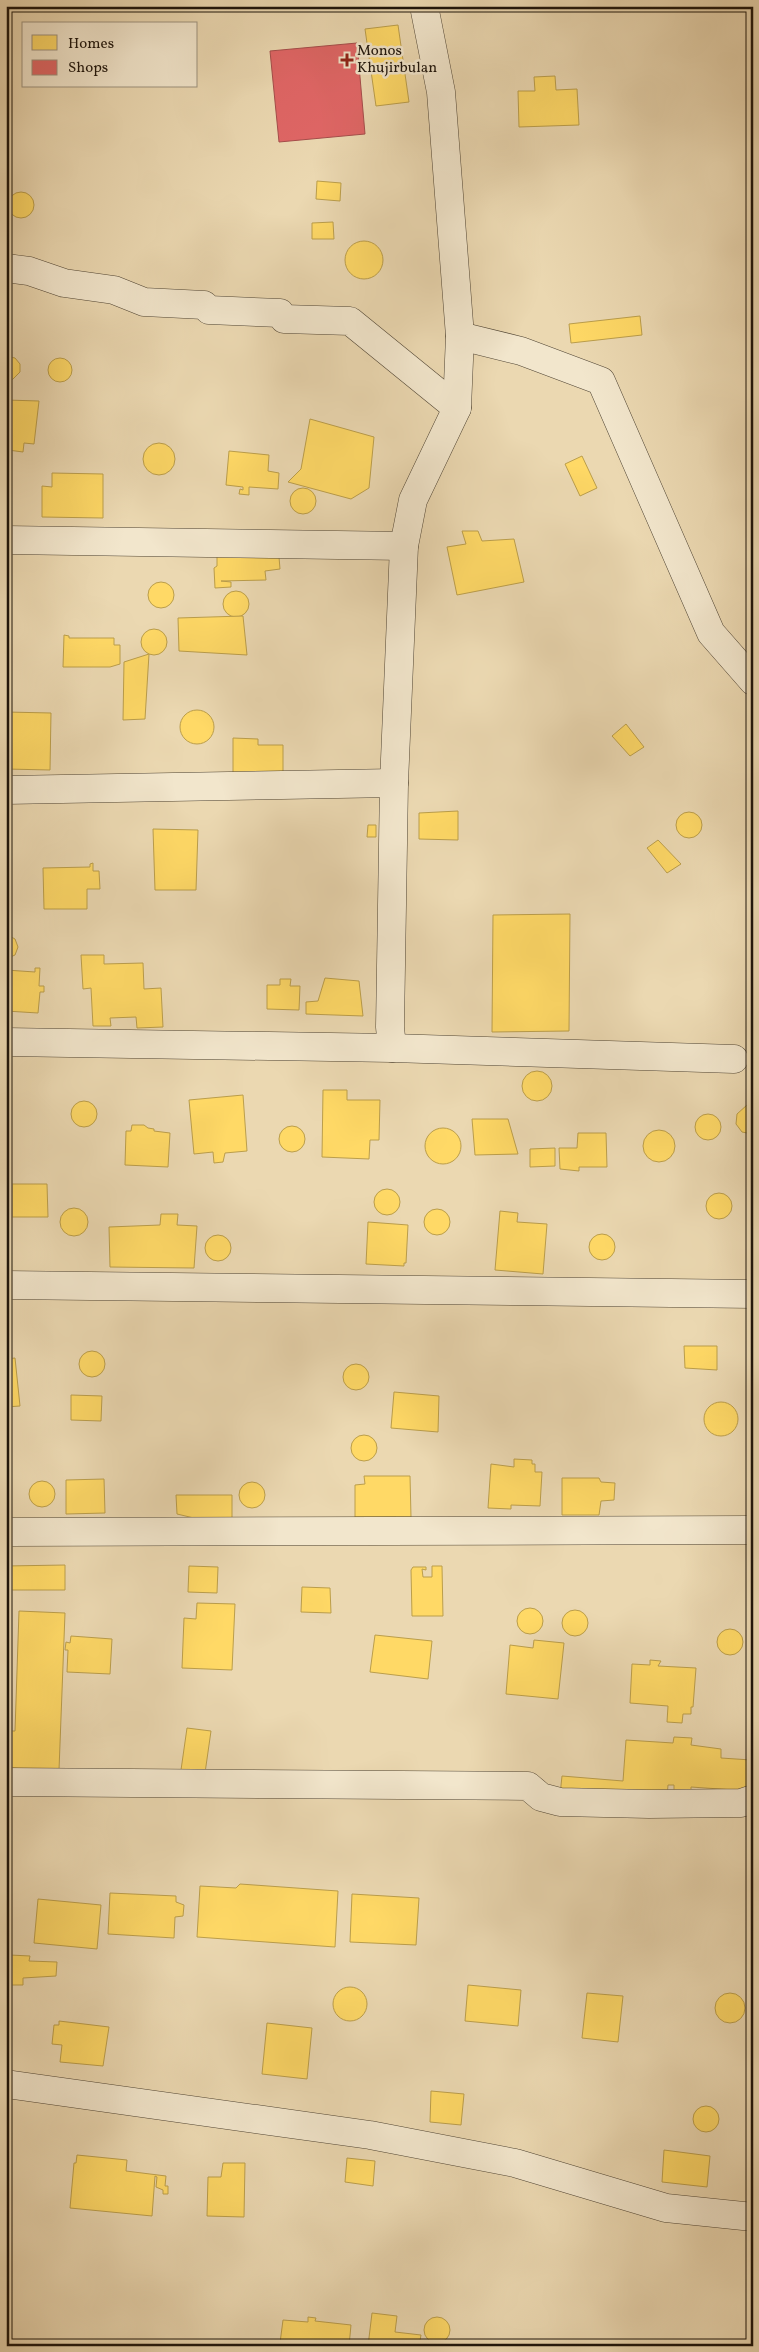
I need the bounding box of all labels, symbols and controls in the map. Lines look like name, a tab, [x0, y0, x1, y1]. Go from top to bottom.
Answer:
legend	[22, 22, 198, 88]
text: Homes	[68, 34, 114, 55]
place label: Monos Khujirbulan	[357, 41, 437, 79]
marker: Monos Khujirbulan	[341, 54, 353, 66]
text: Shops	[68, 58, 108, 79]

